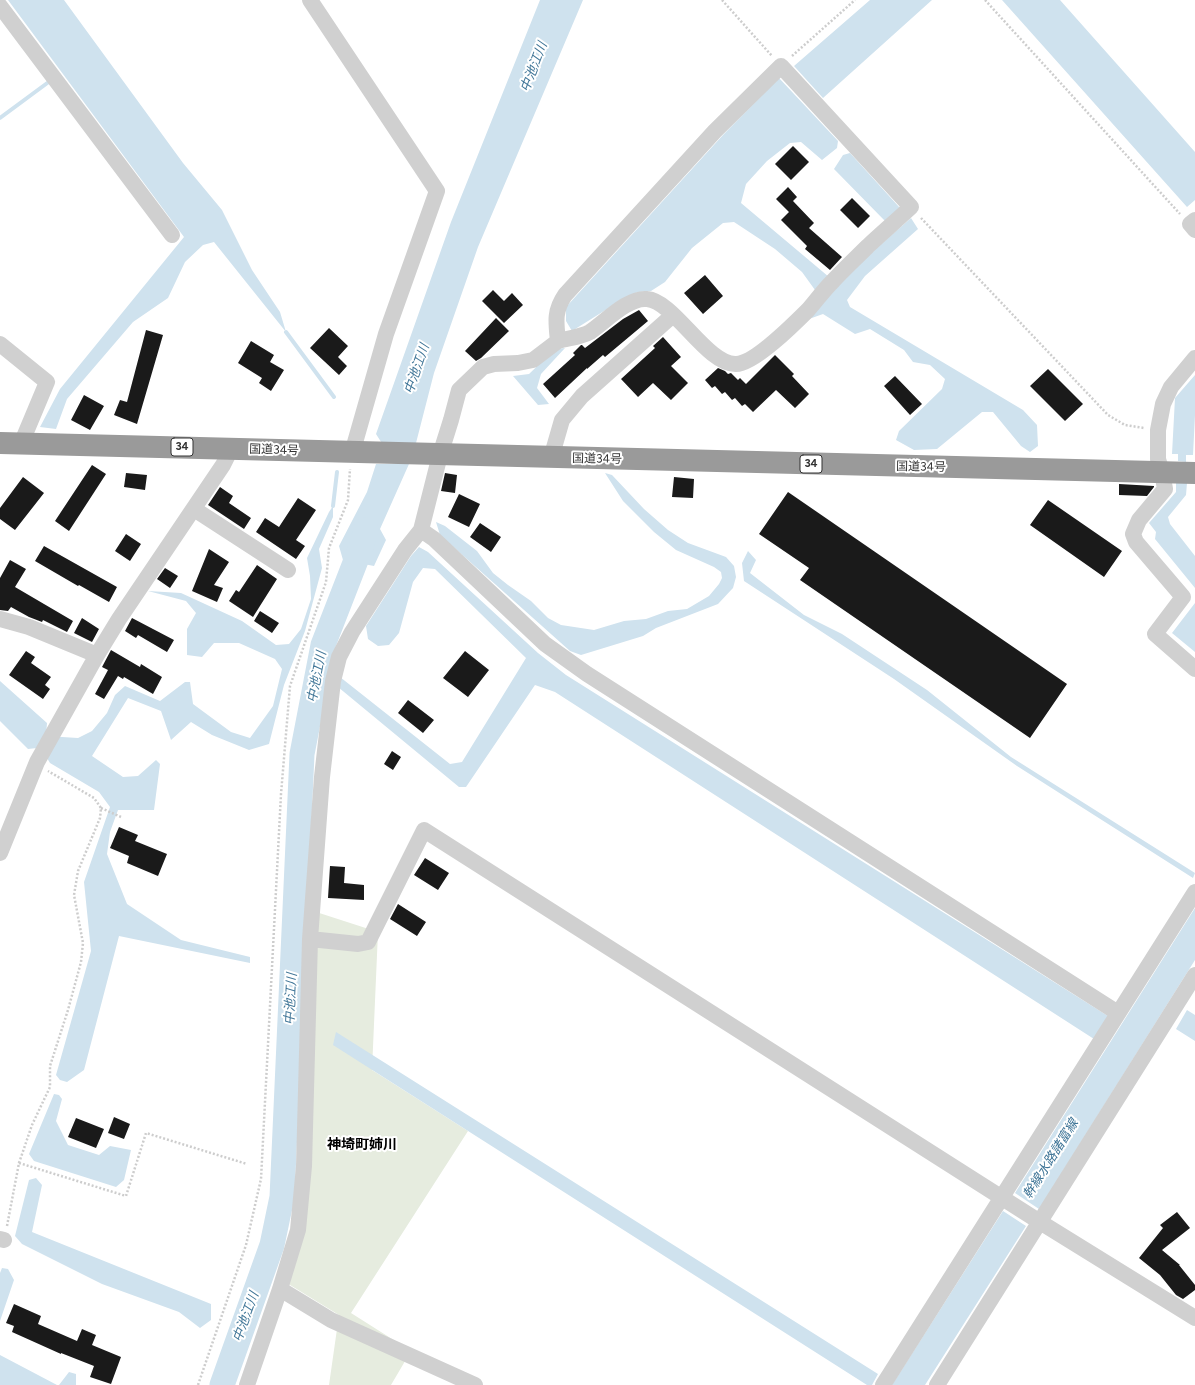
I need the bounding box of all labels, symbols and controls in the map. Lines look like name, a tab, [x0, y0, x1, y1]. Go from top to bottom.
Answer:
water label: 中池江川	[517, 40, 551, 94]
water label: 中池江川	[401, 342, 433, 396]
road number: 34	[171, 438, 193, 456]
street label: 国道34号	[249, 442, 299, 458]
street label: 国道34号	[572, 451, 622, 467]
road number: 34	[800, 455, 822, 473]
street label: 国道34号	[896, 459, 946, 475]
water label: 中池江川	[304, 650, 330, 704]
water label: 中池江川	[282, 973, 300, 1025]
water label: 幹線水路諸富線	[1020, 1116, 1082, 1202]
district label: 神埼町姉川	[327, 1137, 397, 1153]
water label: 中池江川	[230, 1290, 262, 1344]

